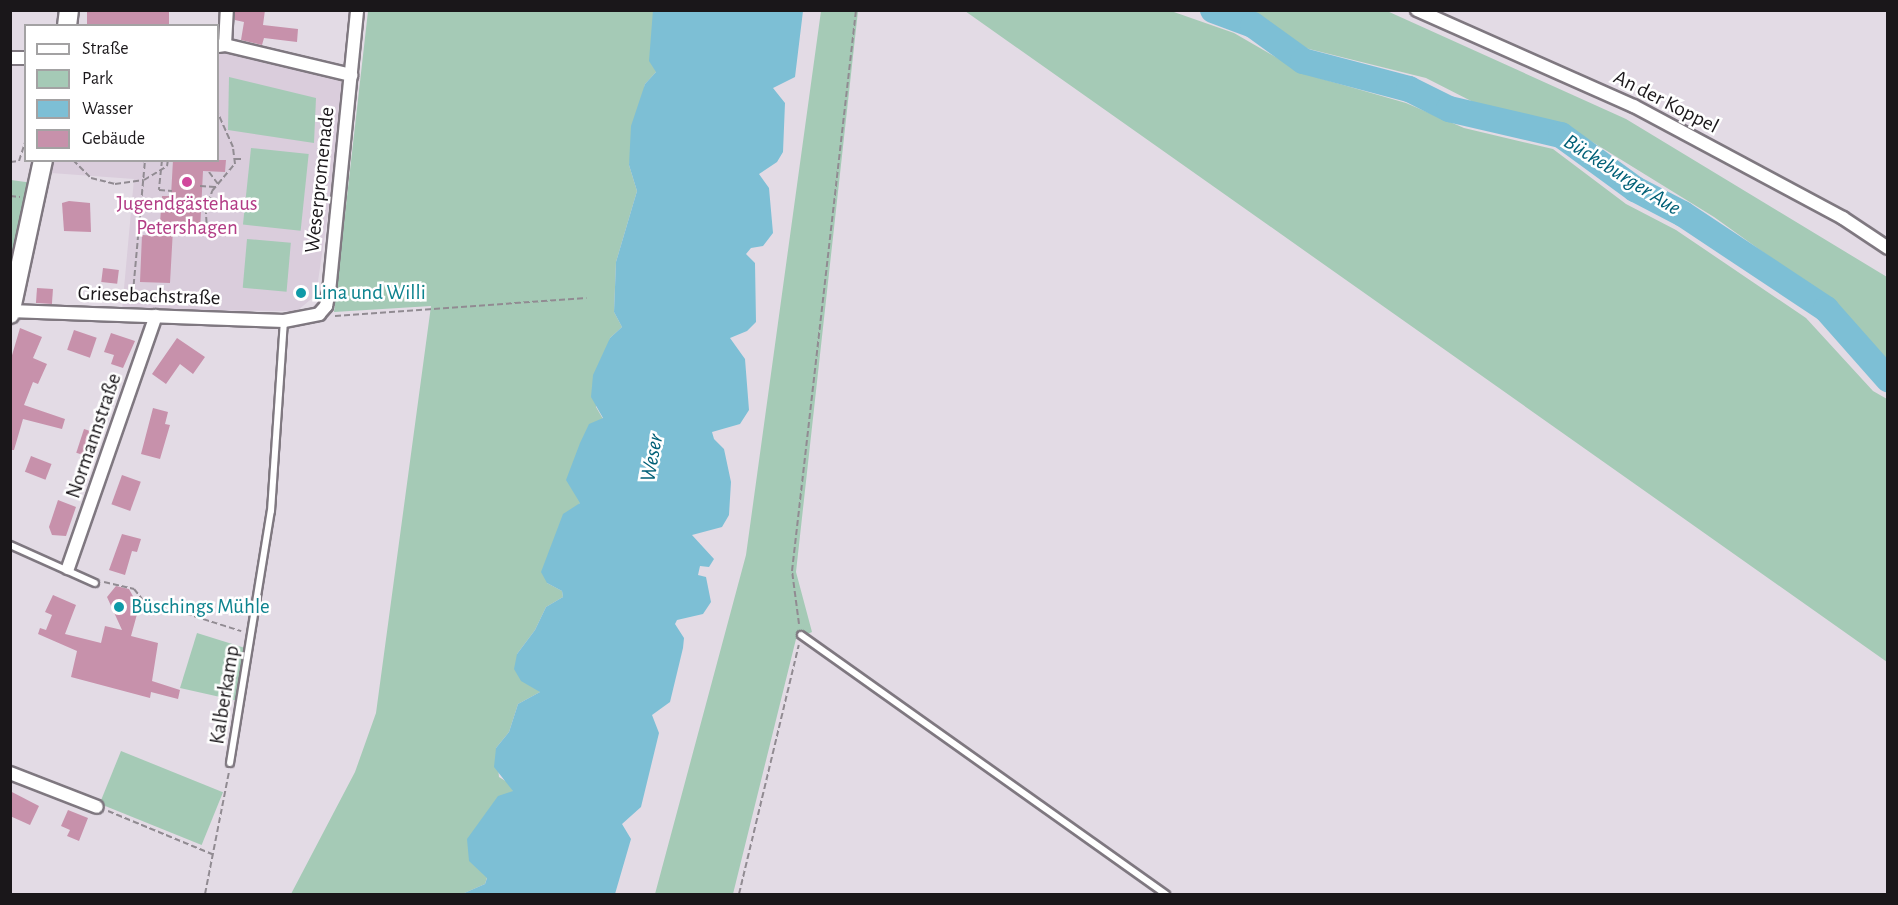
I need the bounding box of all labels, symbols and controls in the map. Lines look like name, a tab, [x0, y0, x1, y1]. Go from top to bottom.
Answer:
legend	[24, 24, 219, 162]
text: Straße	[82, 40, 128, 58]
street label: An der Koppel	[1609, 65, 1723, 139]
text: Park	[82, 70, 113, 88]
text: Wasser	[82, 100, 133, 118]
street label: Weserpromenade	[300, 106, 340, 254]
water label: Bückeburger Aue	[1559, 128, 1685, 222]
text: Gebäude	[82, 130, 145, 148]
marker: Jugendgästehaus Petershagen	[180, 175, 194, 189]
place label: Jugendgästehaus Petershagen	[116, 191, 258, 241]
place label: Lina und Willi	[313, 280, 426, 306]
street label: Griesebachstraße	[77, 281, 221, 311]
marker: Lina und Willi	[294, 286, 308, 300]
street label: Normannstraße	[61, 370, 127, 502]
water label: Weser	[635, 432, 669, 484]
place label: Büschings Mühle	[131, 594, 270, 620]
marker: Büschings Mühle	[112, 600, 126, 614]
street label: Kalberkamp	[205, 644, 245, 746]

